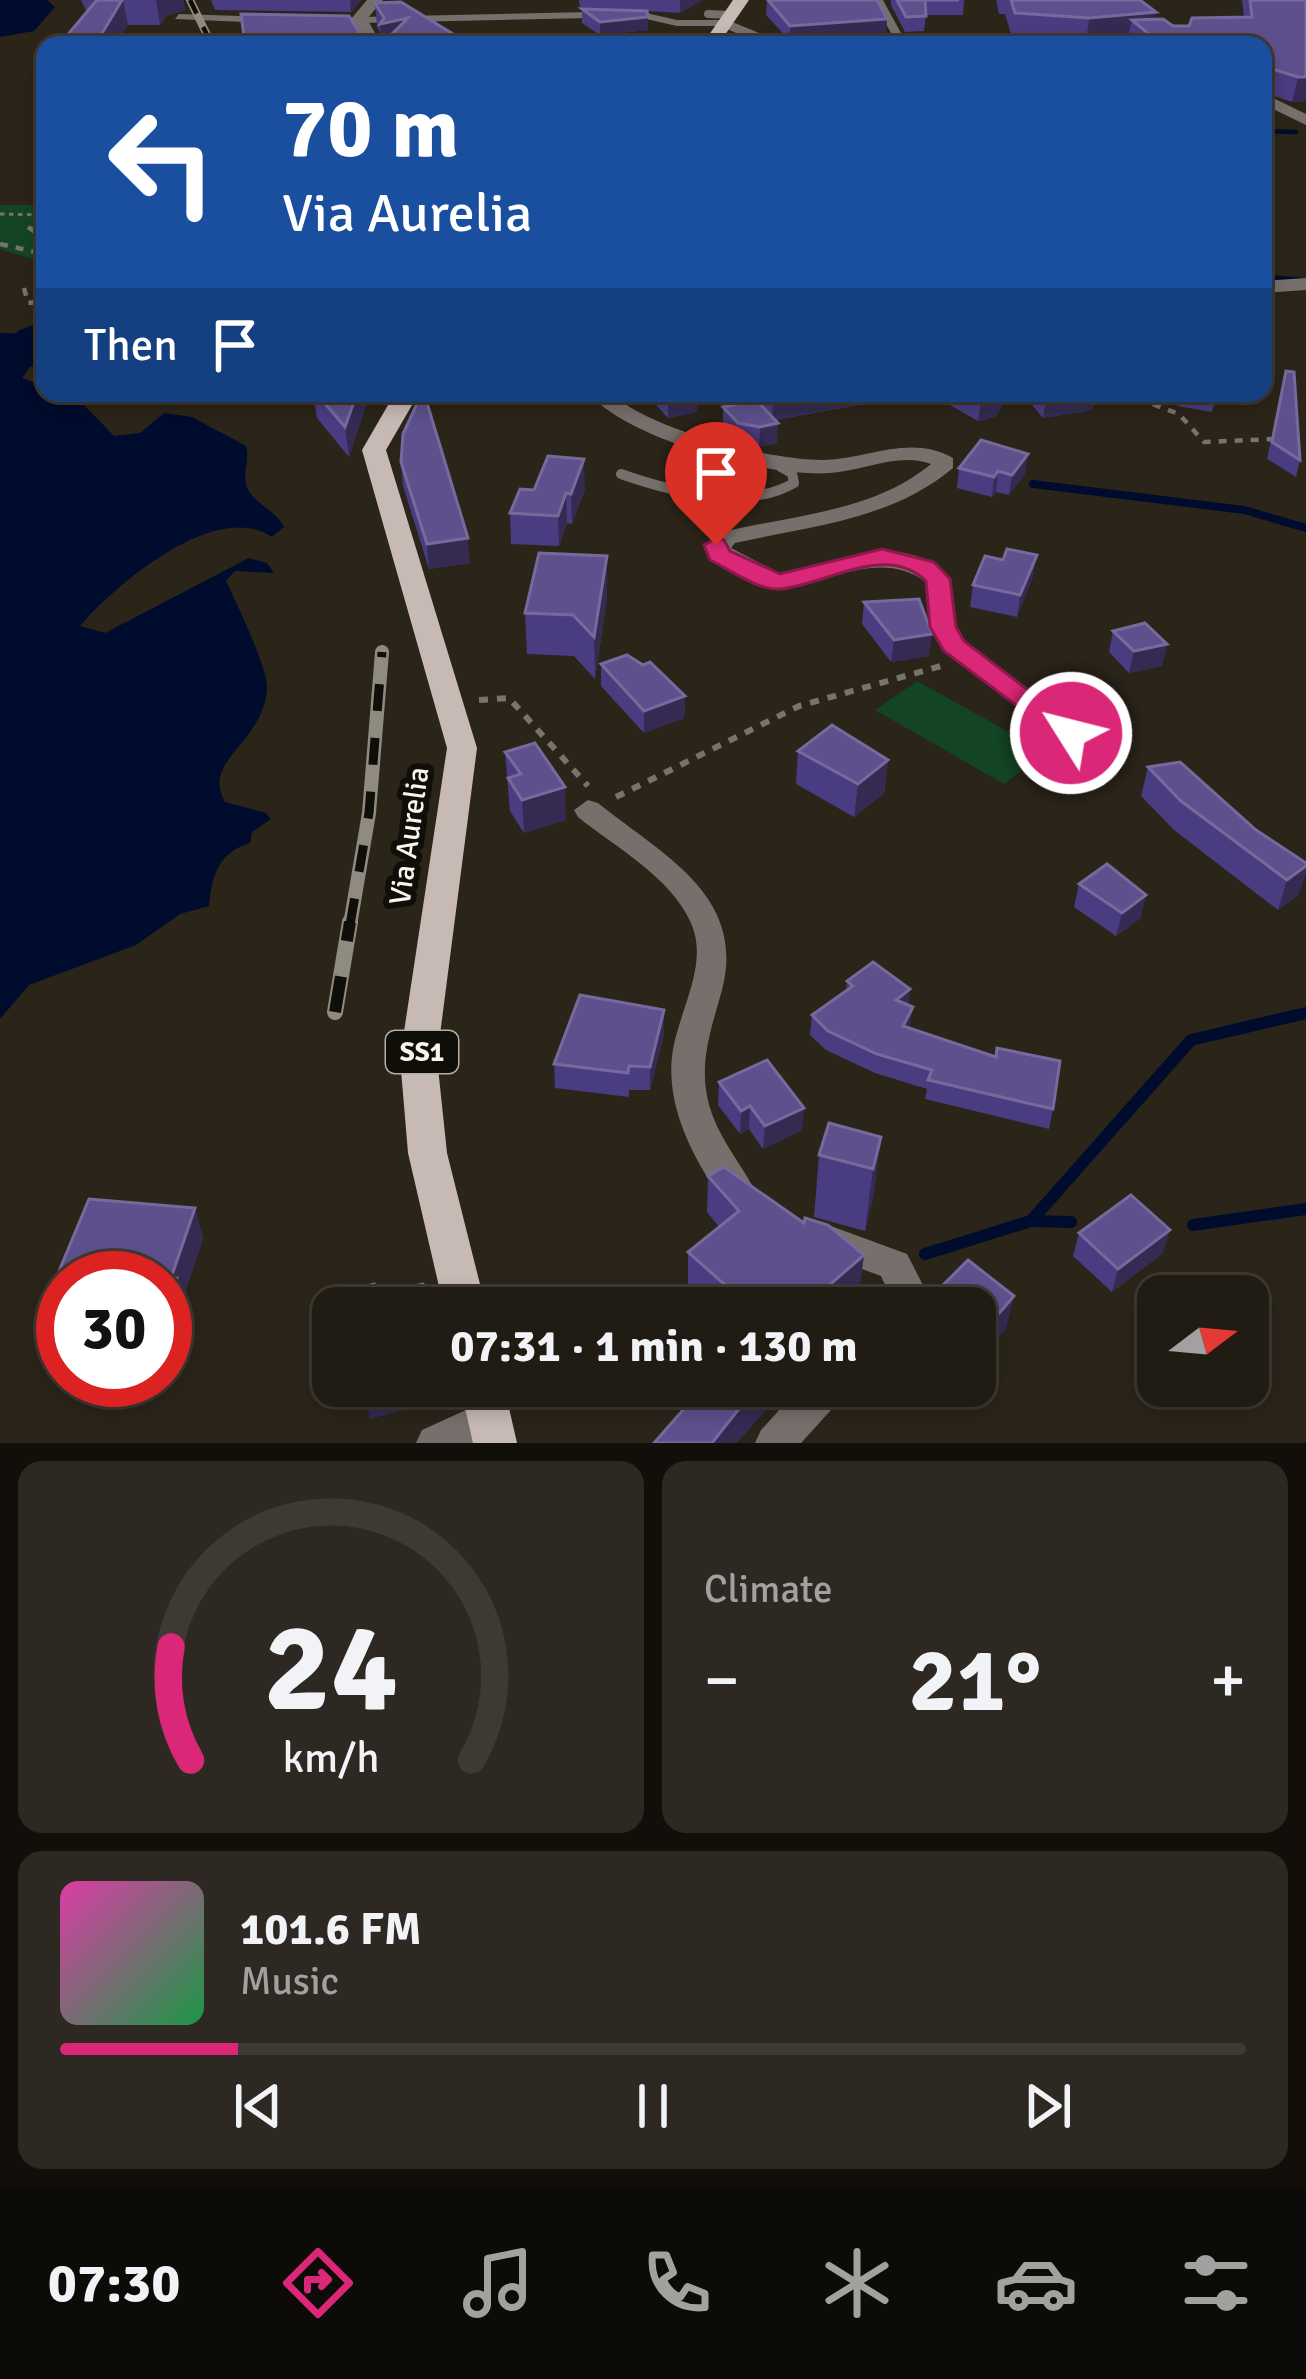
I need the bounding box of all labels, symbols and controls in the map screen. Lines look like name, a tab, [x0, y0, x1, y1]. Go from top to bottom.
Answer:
text: 70 m	[282, 77, 459, 181]
icon: left	[84, 84, 240, 240]
text: Via Aurelia	[282, 180, 532, 247]
icon: arrive	[202, 312, 268, 378]
text: Then	[84, 318, 178, 373]
pin	[665, 422, 767, 545]
icon: arrive	[683, 440, 749, 506]
position arrow	[1008, 670, 1134, 796]
street label: Via Aurelia	[381, 765, 437, 908]
road number: SS1	[386, 1031, 458, 1073]
speed limit sign: 30	[36, 1251, 192, 1407]
north arrow	[1137, 1275, 1269, 1407]
map controls	[1137, 1275, 1269, 1407]
text: 07:31 · 1 min · 130 m	[450, 1319, 858, 1374]
text: Climate	[704, 1565, 833, 1613]
text: 24	[264, 1592, 398, 1745]
text: 21°	[908, 1625, 1042, 1736]
text: −	[704, 1640, 740, 1721]
text: +	[1210, 1640, 1246, 1721]
text: km/h	[282, 1732, 380, 1785]
text: 101.6 FM	[240, 1902, 422, 1957]
text: Music	[240, 1957, 339, 2005]
icon: previous	[225, 2073, 291, 2139]
icon: pause	[620, 2073, 686, 2139]
icon: next	[1015, 2073, 1081, 2139]
icon: directions	[276, 2241, 360, 2325]
icon: music	[456, 2241, 540, 2325]
icon: phone	[635, 2241, 719, 2325]
icon: climate	[815, 2241, 899, 2325]
icon: car	[994, 2241, 1078, 2325]
icon: filters	[1174, 2241, 1258, 2325]
text: 07:30	[48, 2250, 180, 2317]

